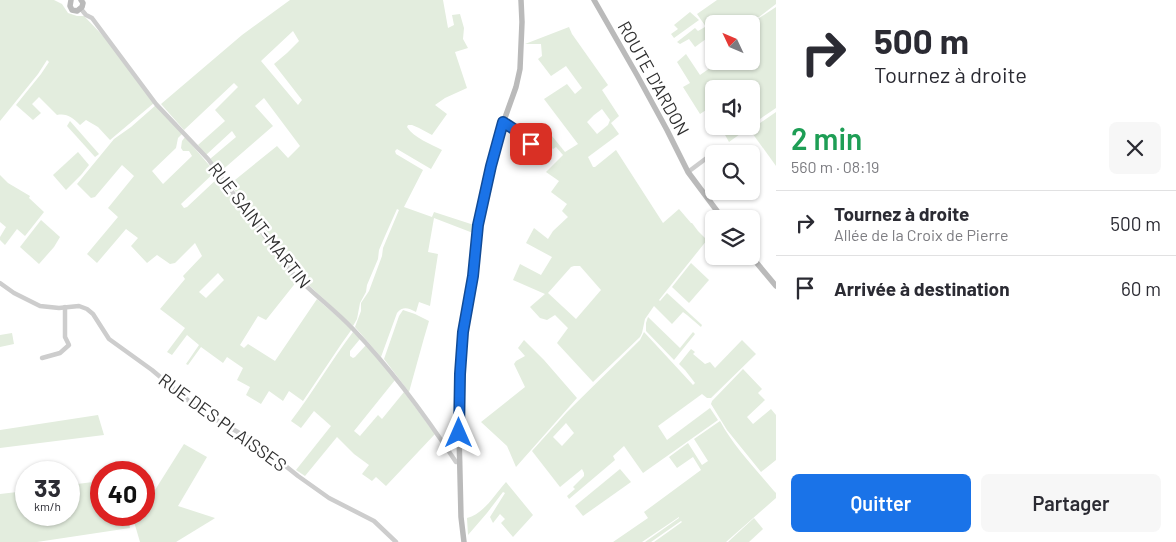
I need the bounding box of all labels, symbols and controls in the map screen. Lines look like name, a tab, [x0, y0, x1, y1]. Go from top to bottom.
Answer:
north arrow	[705, 15, 760, 70]
map controls	[705, 15, 760, 265]
street label: ROUTE D'ARDON	[613, 17, 695, 139]
text: 500 m	[874, 19, 969, 61]
icon: right	[791, 20, 856, 85]
text: Tournez à droite	[874, 61, 1027, 87]
button: sound	[705, 80, 760, 135]
text: 2 min	[791, 120, 862, 156]
button: close	[1109, 122, 1161, 174]
pin	[510, 123, 552, 165]
icon: arrive	[517, 130, 545, 158]
button: search	[705, 145, 760, 200]
text: 560 m · 08:19	[791, 157, 879, 176]
street label: RUE SAINT-MARTIN	[204, 158, 316, 292]
text: Tournez à droite	[834, 202, 970, 225]
icon: right	[791, 209, 819, 237]
button: layers	[705, 210, 760, 265]
text: 500 m	[1110, 212, 1161, 235]
text: Allée de la Croix de Pierre	[834, 225, 1009, 244]
icon: arrive	[791, 274, 819, 302]
text: Arrivée à destination	[834, 277, 1010, 300]
text: 60 m	[1121, 277, 1161, 300]
street label: RUE DES PLAISSES	[155, 368, 291, 476]
position arrow	[432, 406, 484, 458]
speed limit sign: 40	[90, 461, 155, 526]
text: 33	[34, 472, 61, 502]
button: Quitter	[791, 474, 971, 532]
button: Partager	[981, 474, 1161, 532]
text: km/h	[34, 499, 61, 513]

